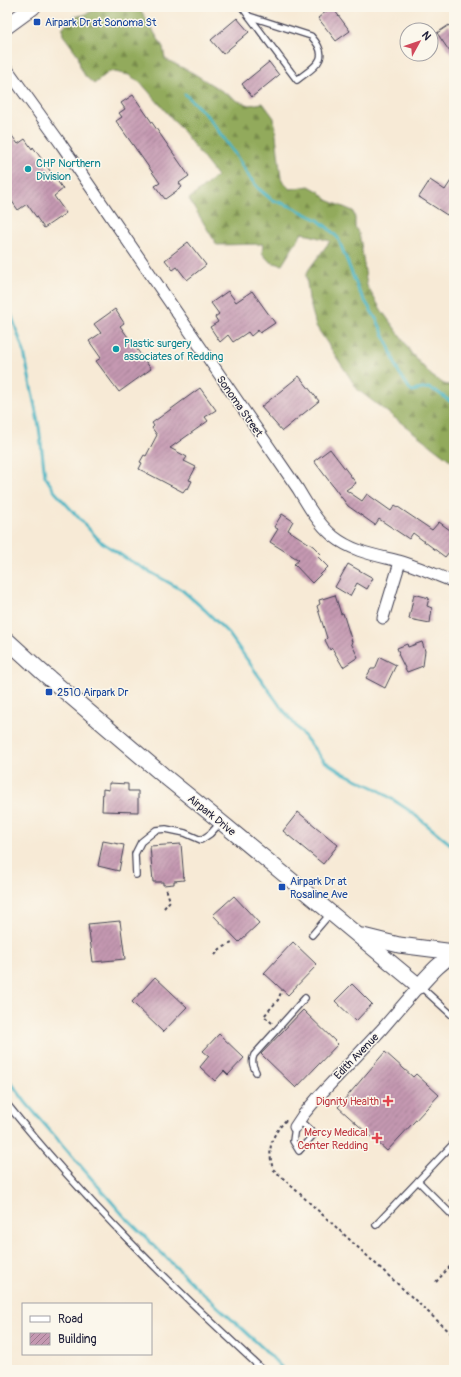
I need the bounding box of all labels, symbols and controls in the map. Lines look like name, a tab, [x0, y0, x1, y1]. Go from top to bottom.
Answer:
place label: Airpark Dr at Sonoma St	[45, 16, 157, 29]
marker: Airpark Dr at Sonoma St	[32, 17, 42, 27]
north arrow	[399, 22, 439, 62]
text: N	[419, 29, 434, 43]
place label: CHP Northern Division	[36, 157, 101, 183]
marker: CHP Northern Division	[23, 164, 33, 174]
place label: Plastic surgery associates of Redding	[124, 337, 224, 363]
marker: Plastic surgery associates of Redding	[111, 344, 121, 354]
street label: Sonoma Street	[214, 373, 266, 440]
place label: 2510 Airpark Dr	[57, 686, 128, 699]
marker: 2510 Airpark Dr	[44, 687, 54, 697]
street label: Airpark Drive	[185, 792, 239, 839]
place label: Airpark Dr at Rosaline Ave	[290, 875, 348, 901]
marker: Airpark Dr at Rosaline Ave	[277, 882, 287, 892]
street label: Edith Avenue	[331, 1030, 382, 1082]
place label: Dignity Health	[316, 1095, 379, 1108]
marker: Dignity Health	[382, 1095, 394, 1107]
place label: Mercy Medical Center Redding	[298, 1126, 368, 1152]
marker: Mercy Medical Center Redding	[371, 1132, 383, 1144]
legend	[22, 1303, 152, 1355]
text: Road	[58, 1312, 83, 1327]
text: Building	[58, 1332, 97, 1347]

